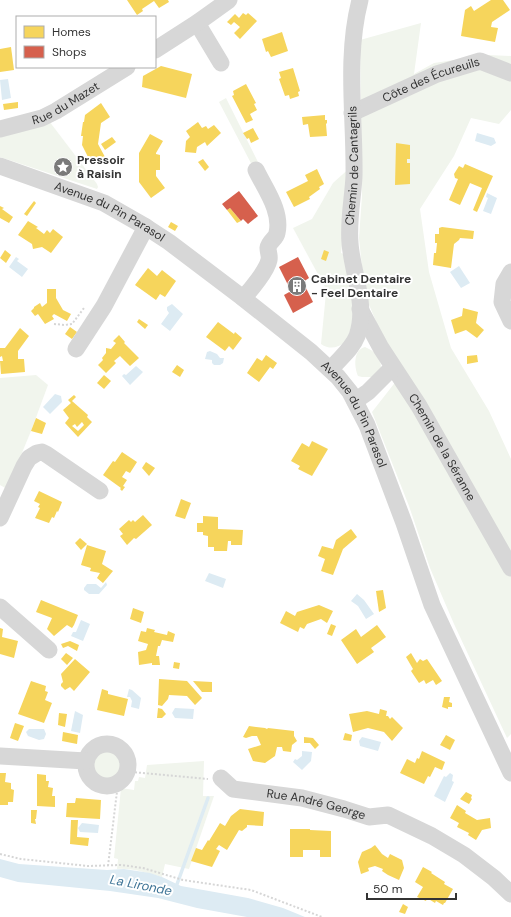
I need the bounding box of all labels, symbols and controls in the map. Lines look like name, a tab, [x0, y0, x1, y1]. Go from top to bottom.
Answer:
legend	[16, 16, 156, 68]
text: Homes	[52, 24, 91, 40]
text: Shops	[52, 44, 87, 60]
street label: Côte des Écureuils	[380, 54, 482, 106]
street label: Rue du Mazet	[30, 78, 103, 128]
street label: Chemin de Cantagrils	[342, 106, 362, 226]
place label: Pressoir à Raisin	[77, 152, 125, 182]
place icon: Pressoir à Raisin	[52, 156, 74, 178]
street label: Avenue du Pin Parasol	[52, 178, 168, 245]
place label: Cabinet Dentaire - Feel Dentaire	[311, 271, 411, 301]
building icon: Cabinet Dentaire - Feel Dentaire	[286, 275, 308, 297]
street label: Avenue du Pin Parasol	[318, 357, 390, 470]
street label: Chemin de la Séranne	[405, 390, 479, 504]
street label: Rue André George	[266, 785, 368, 823]
water label: La Lironde	[108, 871, 174, 899]
scale bar	[367, 875, 456, 901]
text: 50 m	[373, 881, 402, 897]

